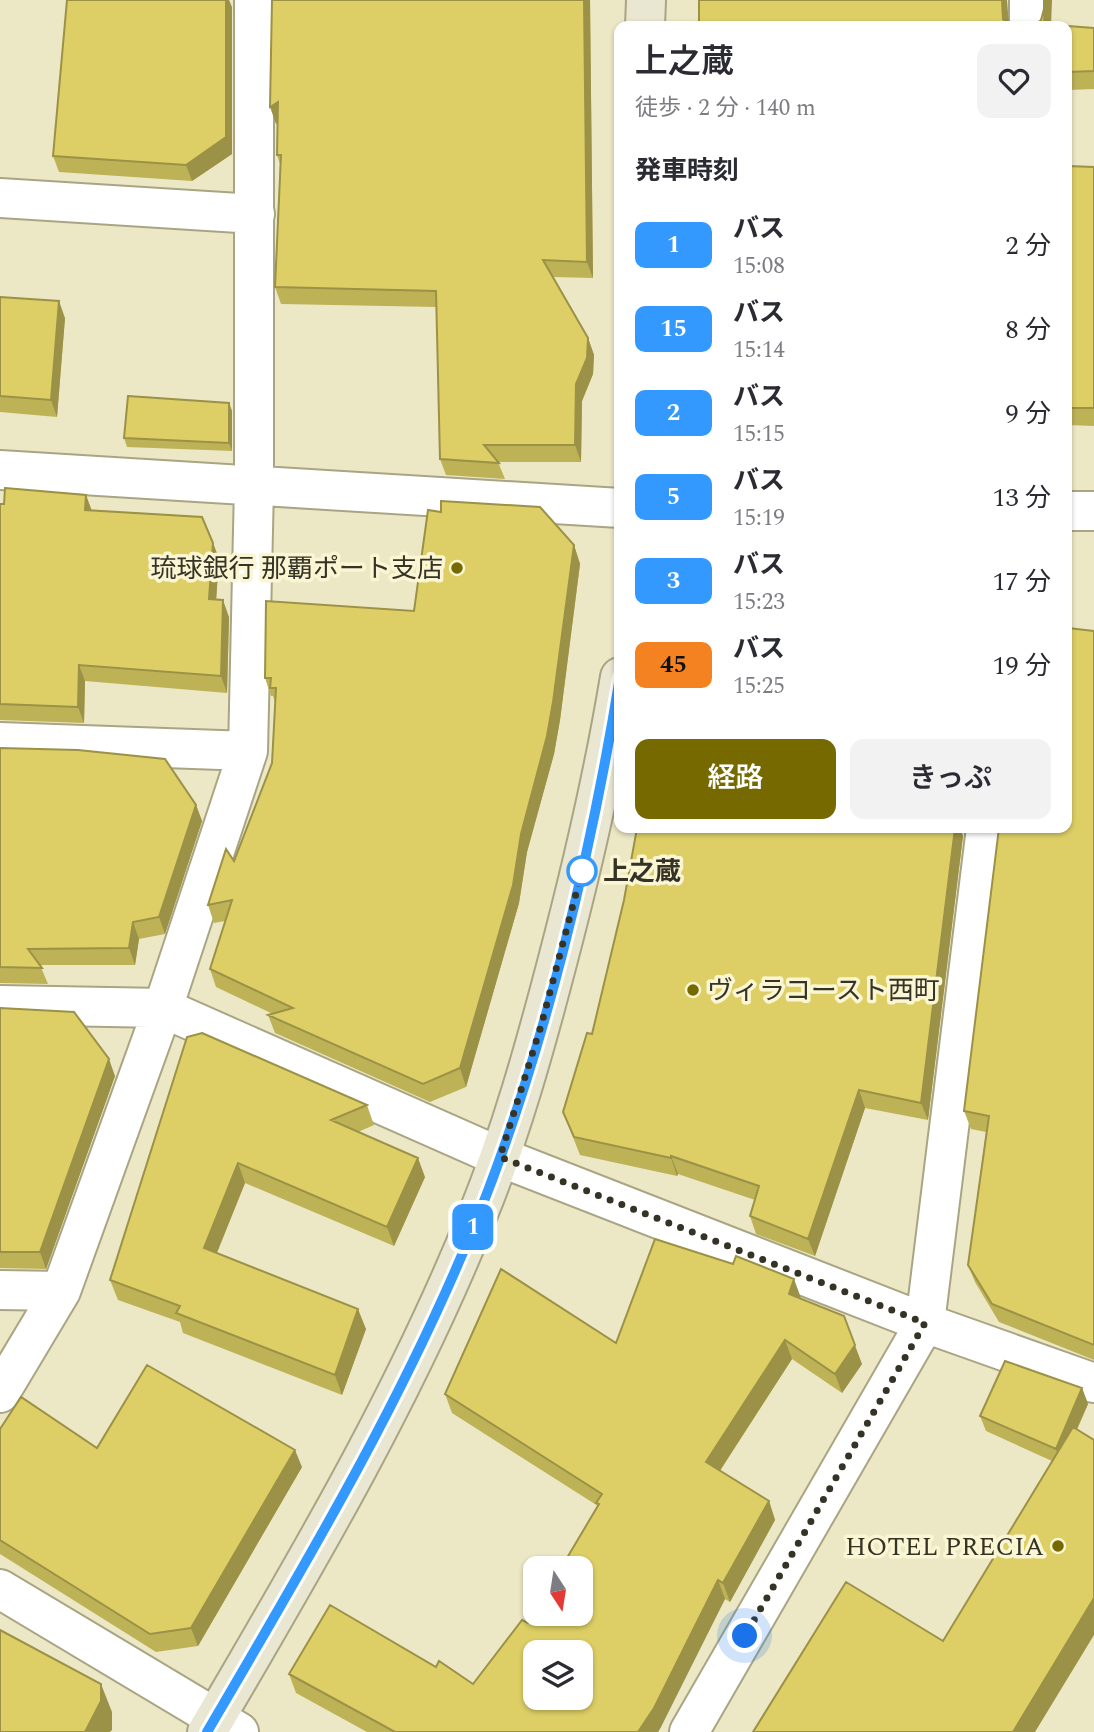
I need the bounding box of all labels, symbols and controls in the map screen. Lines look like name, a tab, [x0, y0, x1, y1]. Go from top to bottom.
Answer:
text: 上之蔵	[635, 37, 734, 87]
button: heart	[977, 44, 1051, 118]
text: 徒歩 · 2 分 · 140 m	[635, 91, 816, 126]
text: 発車時刻	[635, 151, 739, 191]
text: バス	[733, 209, 785, 249]
text: 2 分	[1005, 226, 1051, 266]
text: 1	[667, 227, 680, 263]
text: 15:08	[733, 249, 785, 284]
text: バス	[733, 293, 785, 333]
text: 8 分	[1005, 310, 1051, 350]
text: 15	[660, 311, 687, 347]
text: 15:14	[733, 333, 785, 368]
text: バス	[733, 377, 785, 417]
text: 9 分	[1005, 394, 1051, 434]
text: 2	[667, 395, 680, 431]
text: 15:15	[733, 417, 785, 452]
text: バス	[733, 461, 785, 501]
text: 13 分	[992, 478, 1051, 518]
text: 5	[667, 479, 680, 515]
text: 15:19	[733, 501, 785, 536]
text: バス	[733, 545, 785, 585]
place label: 琉球銀行 那覇ポート支店	[150, 549, 443, 589]
marker: 琉球銀行 那覇ポート支店	[449, 560, 465, 576]
text: 17 分	[992, 562, 1051, 602]
text: 3	[667, 563, 680, 599]
text: 15:23	[733, 585, 785, 620]
text: バス	[733, 629, 785, 669]
text: 19 分	[992, 646, 1051, 686]
text: 45	[660, 647, 687, 683]
text: 15:25	[733, 669, 785, 704]
button: 経路	[635, 739, 836, 819]
button: きっぷ	[850, 739, 1051, 819]
place label: 上之蔵	[603, 852, 681, 892]
marker: 上之蔵	[567, 856, 597, 886]
place label: ヴィラコースト西町	[707, 971, 940, 1011]
marker: ヴィラコースト西町	[685, 982, 701, 998]
line badge: 1	[450, 1204, 496, 1250]
text: 1	[466, 1209, 480, 1245]
place label: HOTEL PRECIA	[845, 1527, 1044, 1567]
marker: HOTEL PRECIA	[1050, 1538, 1066, 1554]
north arrow	[523, 1556, 593, 1626]
map controls	[523, 1556, 593, 1710]
your location	[727, 1618, 762, 1653]
button: layers	[523, 1640, 593, 1710]

